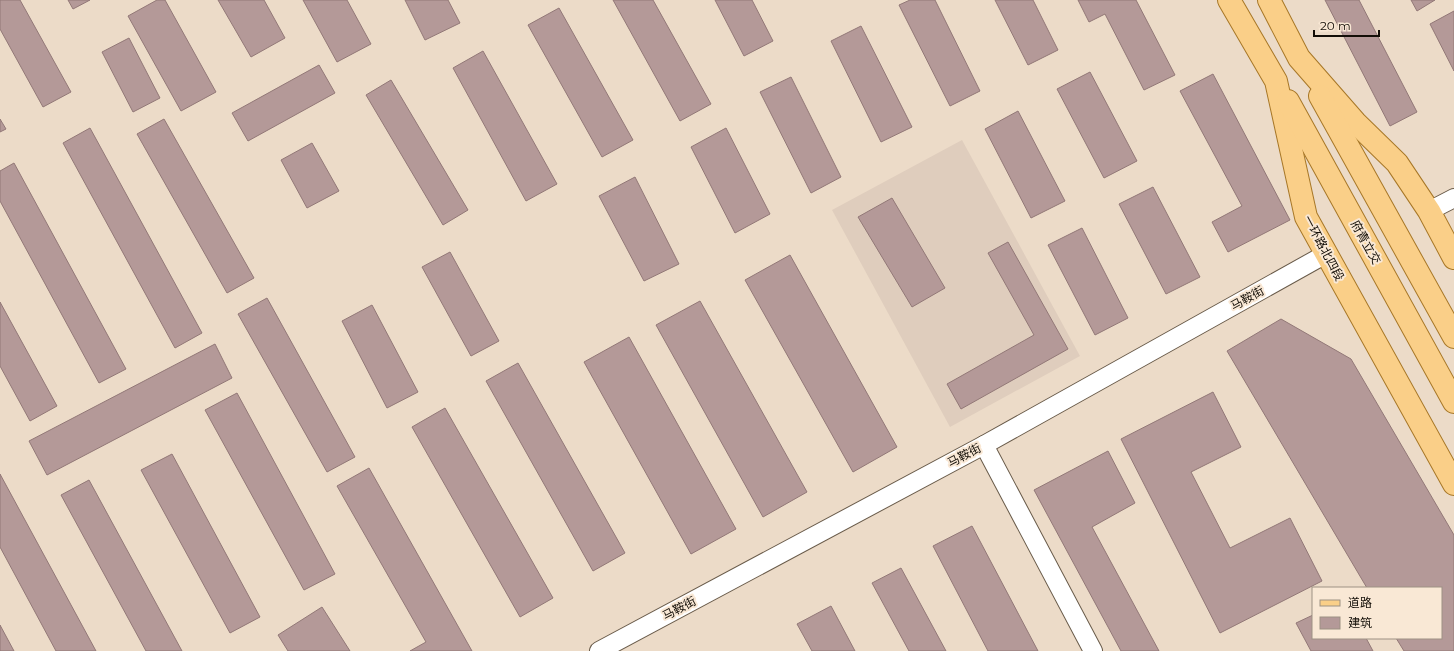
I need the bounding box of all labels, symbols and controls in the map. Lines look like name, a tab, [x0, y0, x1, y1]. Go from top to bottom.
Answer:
scale bar	[1314, 12, 1379, 38]
text: 20 m	[1320, 18, 1351, 33]
street label: 一环路北四段	[1300, 213, 1348, 283]
street label: 府青立交	[1348, 217, 1384, 267]
street label: 马鞍街	[1228, 283, 1266, 313]
street label: 马鞍街	[945, 440, 983, 470]
legend	[1312, 587, 1442, 639]
street label: 马鞍街	[660, 593, 698, 623]
text: 道路	[1348, 595, 1372, 610]
text: 建筑	[1348, 615, 1372, 630]

